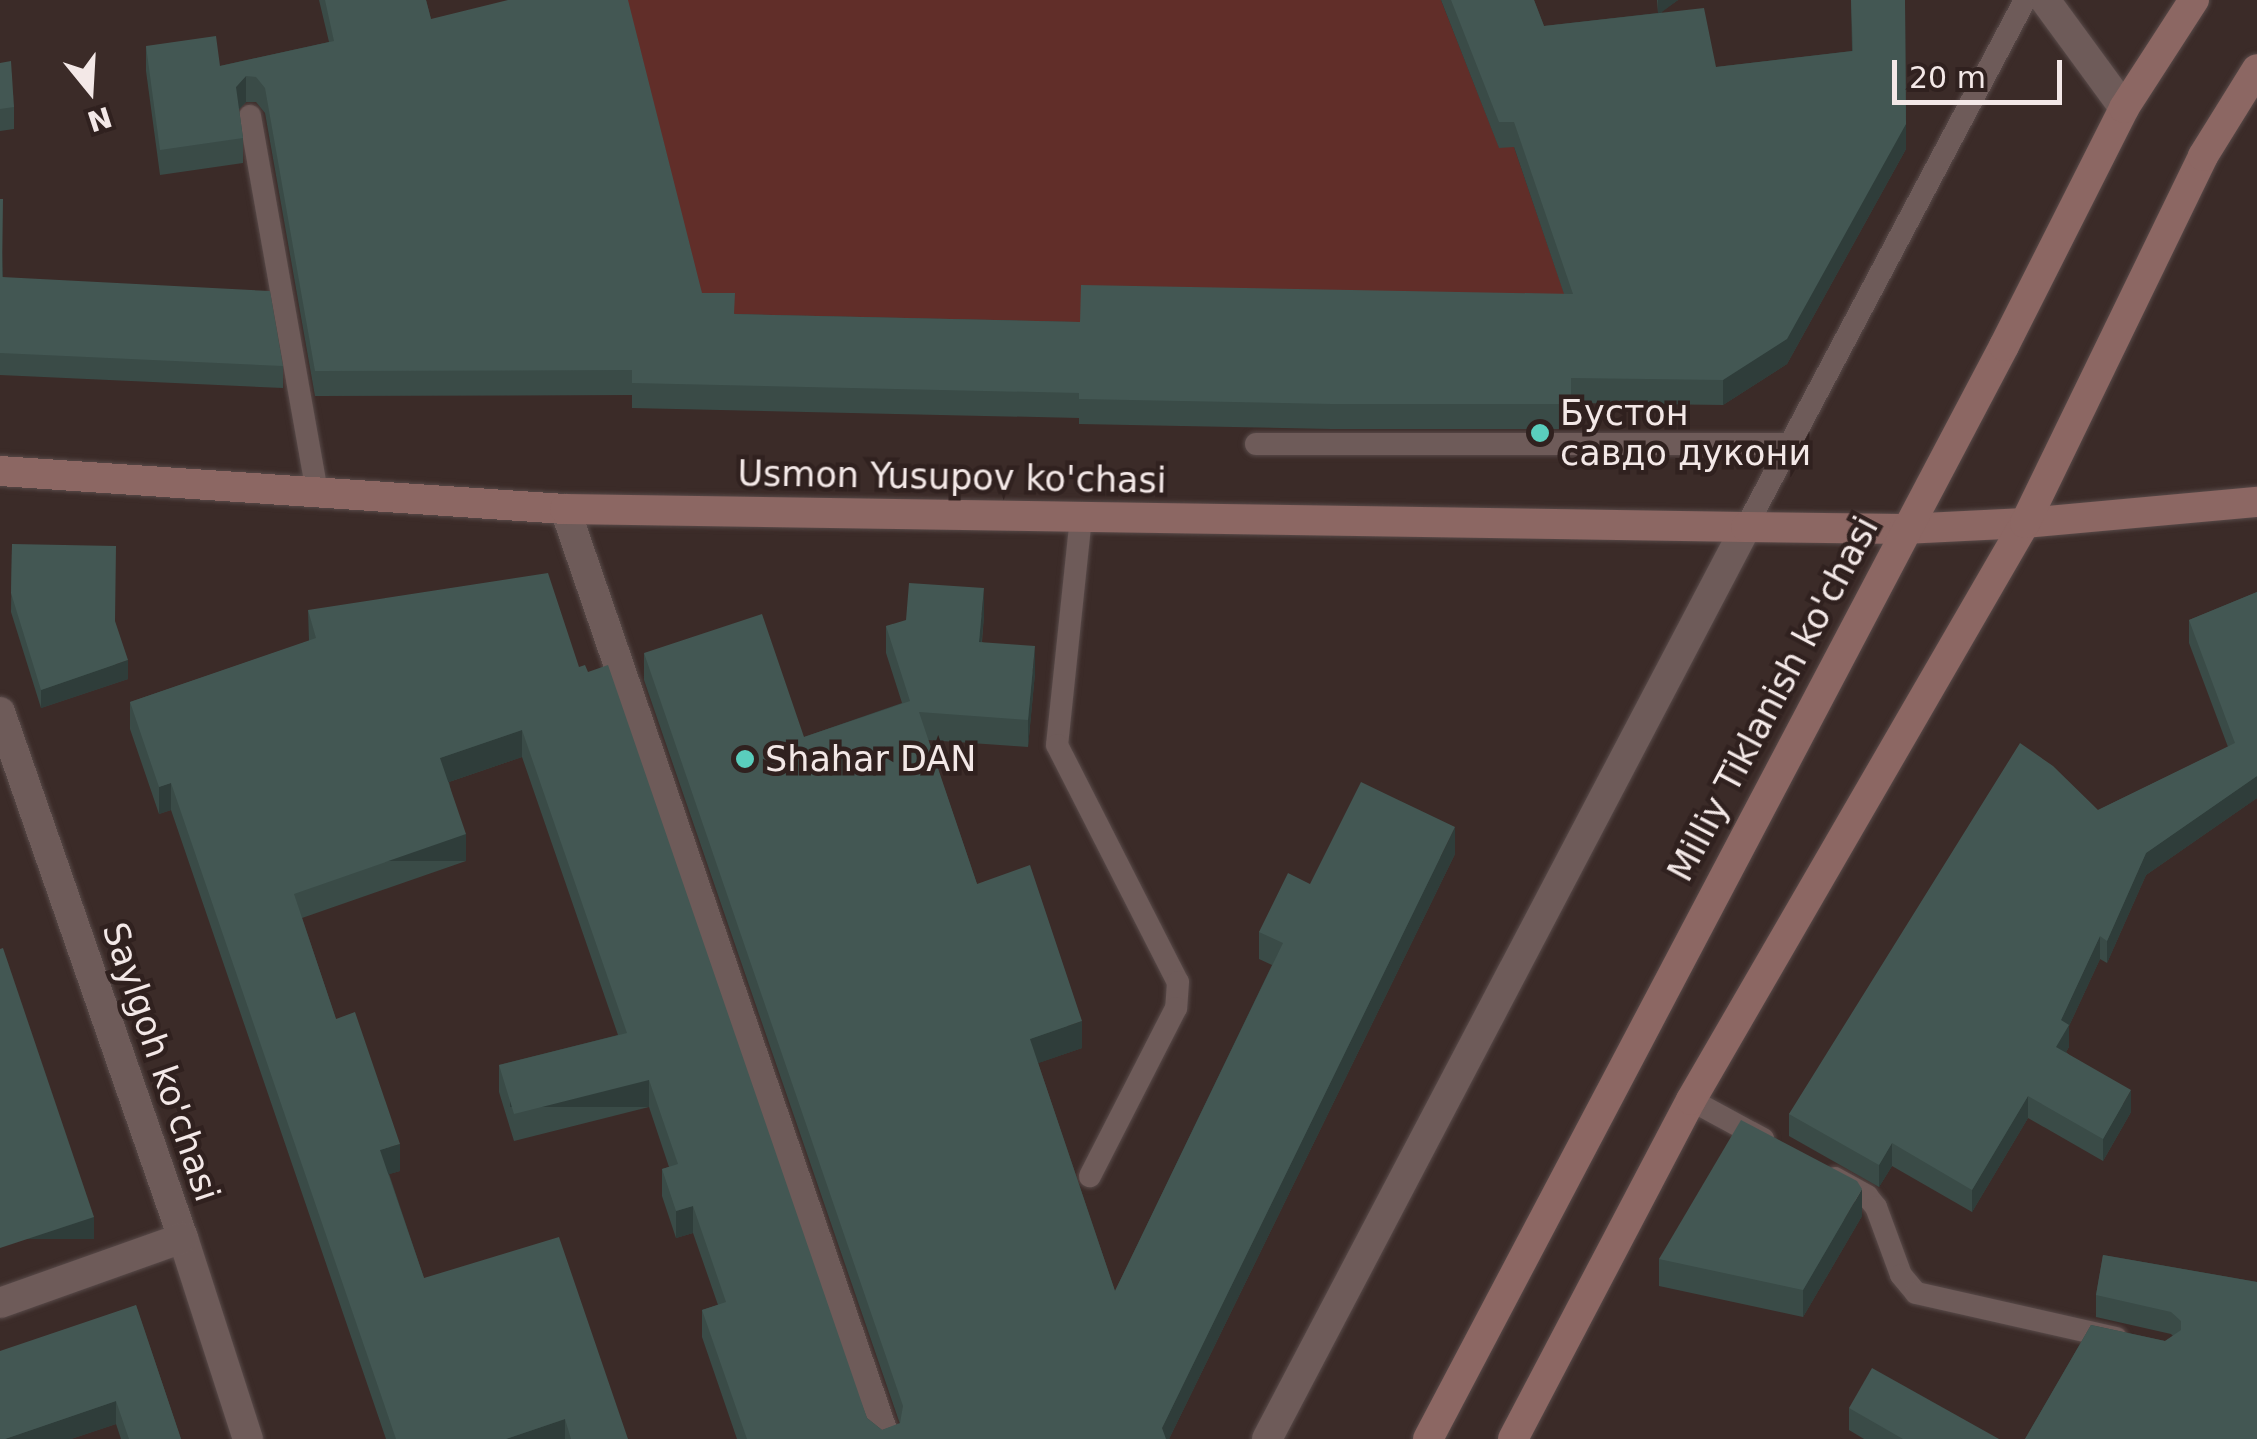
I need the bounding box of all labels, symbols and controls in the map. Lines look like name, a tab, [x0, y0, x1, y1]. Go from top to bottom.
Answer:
north arrow	[40, 40, 140, 140]
scale bar	[1897, 40, 2067, 102]
text: 20 m	[1909, 60, 1986, 95]
text: N	[83, 100, 116, 138]
place label: Бустон савдо дукони	[1560, 392, 1811, 474]
marker: Бустон савдо дукони	[1529, 422, 1551, 444]
street label: Usmon Yusupov ko'chasi	[737, 452, 1167, 502]
street label: Milliy Tiklanish ko'chasi	[1659, 510, 1887, 888]
place label: Shahar DAN	[765, 738, 976, 780]
marker: Shahar DAN	[734, 748, 756, 770]
street label: Saylgoh ko'chasi	[94, 917, 228, 1207]

